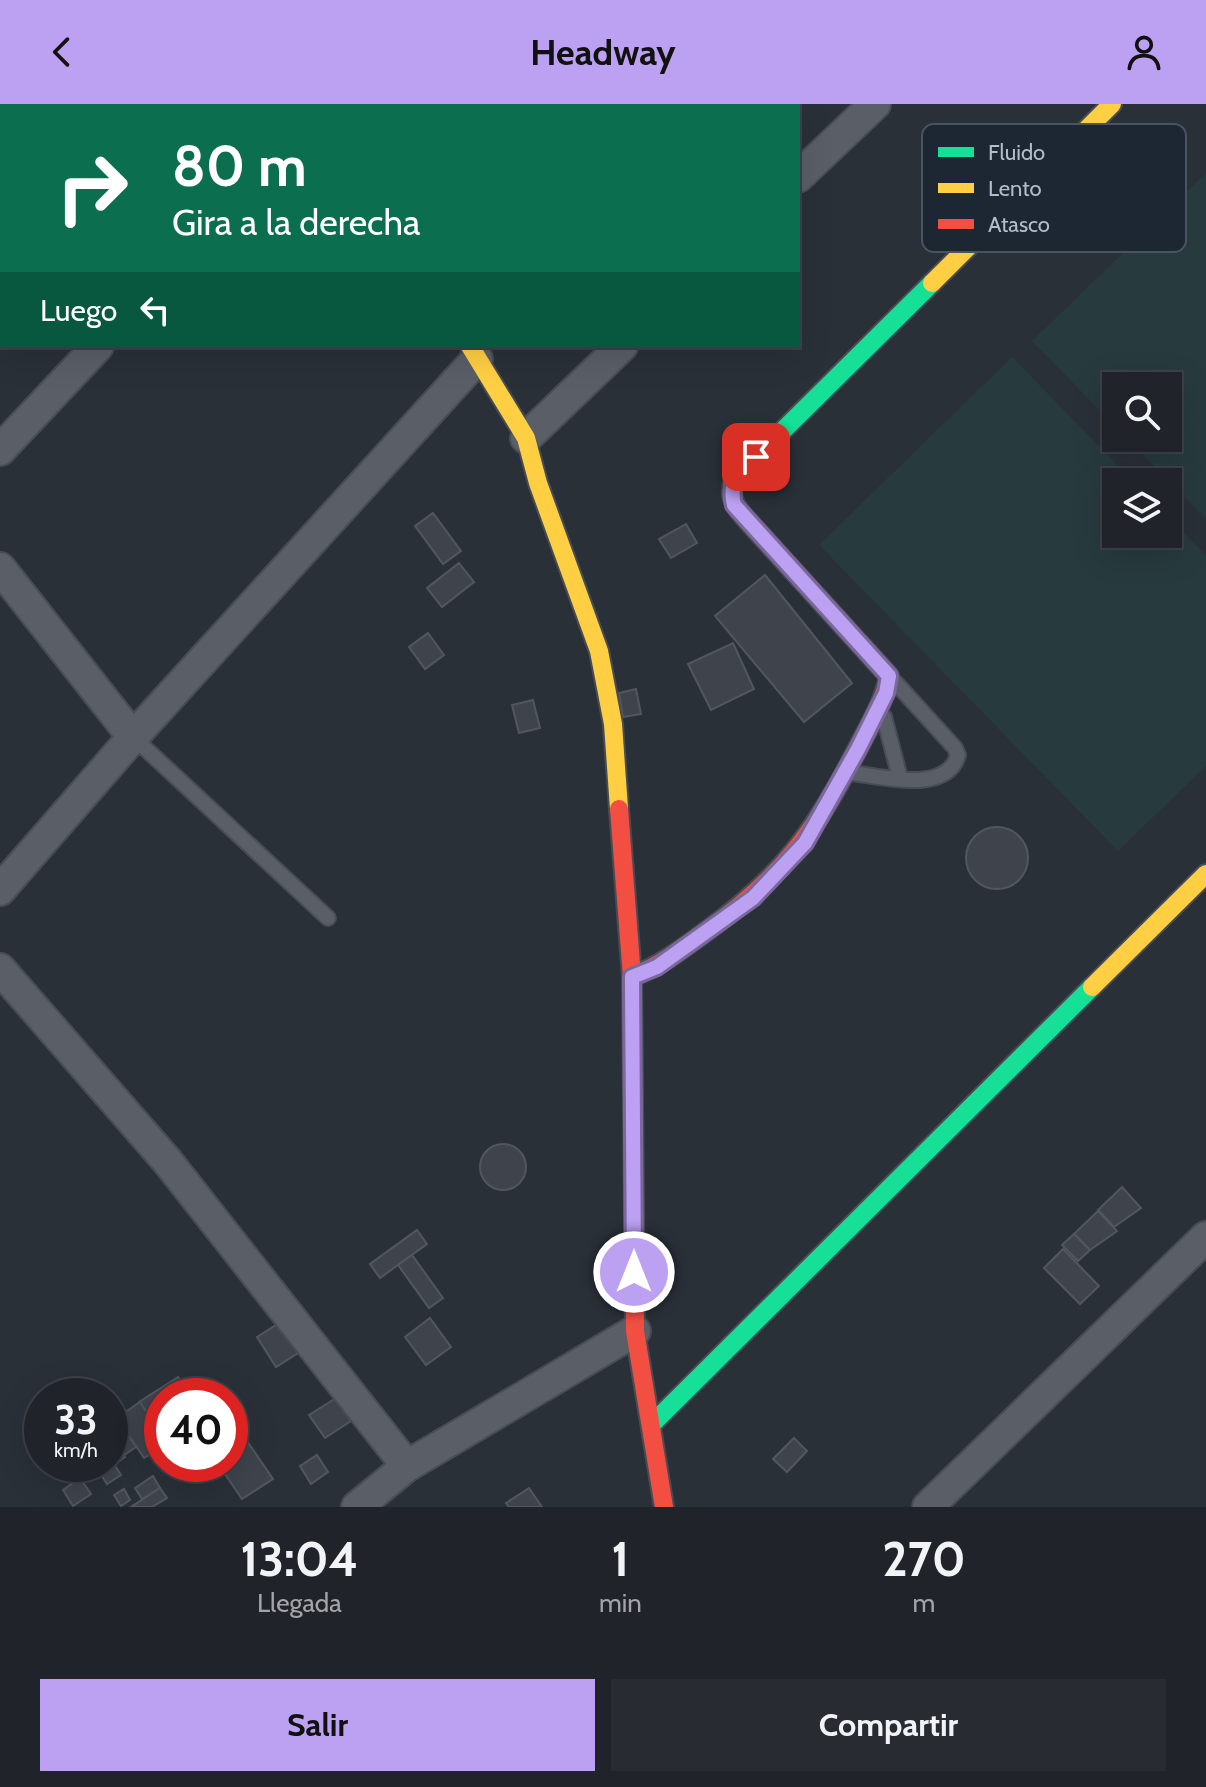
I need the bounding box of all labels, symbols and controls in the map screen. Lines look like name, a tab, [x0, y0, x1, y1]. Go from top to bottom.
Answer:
icon: back	[40, 30, 84, 74]
text: Headway	[530, 30, 676, 74]
icon: person	[1122, 30, 1166, 74]
legend	[922, 124, 1186, 252]
text: 80 m	[172, 132, 307, 200]
icon: right	[40, 136, 144, 240]
text: Fluido	[988, 139, 1045, 166]
text: Lento	[988, 175, 1042, 202]
text: Gira a la derecha	[172, 200, 420, 244]
text: Atasco	[988, 211, 1050, 238]
icon: left	[133, 288, 177, 332]
text: Luego	[40, 292, 117, 329]
map controls	[1102, 372, 1182, 548]
button: search	[1102, 372, 1182, 452]
pin	[722, 423, 790, 491]
icon: arrive	[734, 435, 778, 479]
button: layers	[1102, 468, 1182, 548]
position arrow	[592, 1230, 676, 1314]
speed limit sign: 40	[144, 1378, 248, 1482]
text: 33	[54, 1395, 98, 1444]
text: km/h	[54, 1438, 98, 1462]
text: 13:04	[240, 1530, 358, 1588]
text: 1	[611, 1530, 629, 1588]
text: 270	[882, 1530, 966, 1588]
text: Llegada	[257, 1587, 342, 1619]
text: min	[599, 1587, 642, 1619]
text: m	[912, 1587, 935, 1619]
button: Salir	[40, 1679, 595, 1771]
button: Compartir	[611, 1679, 1166, 1771]

